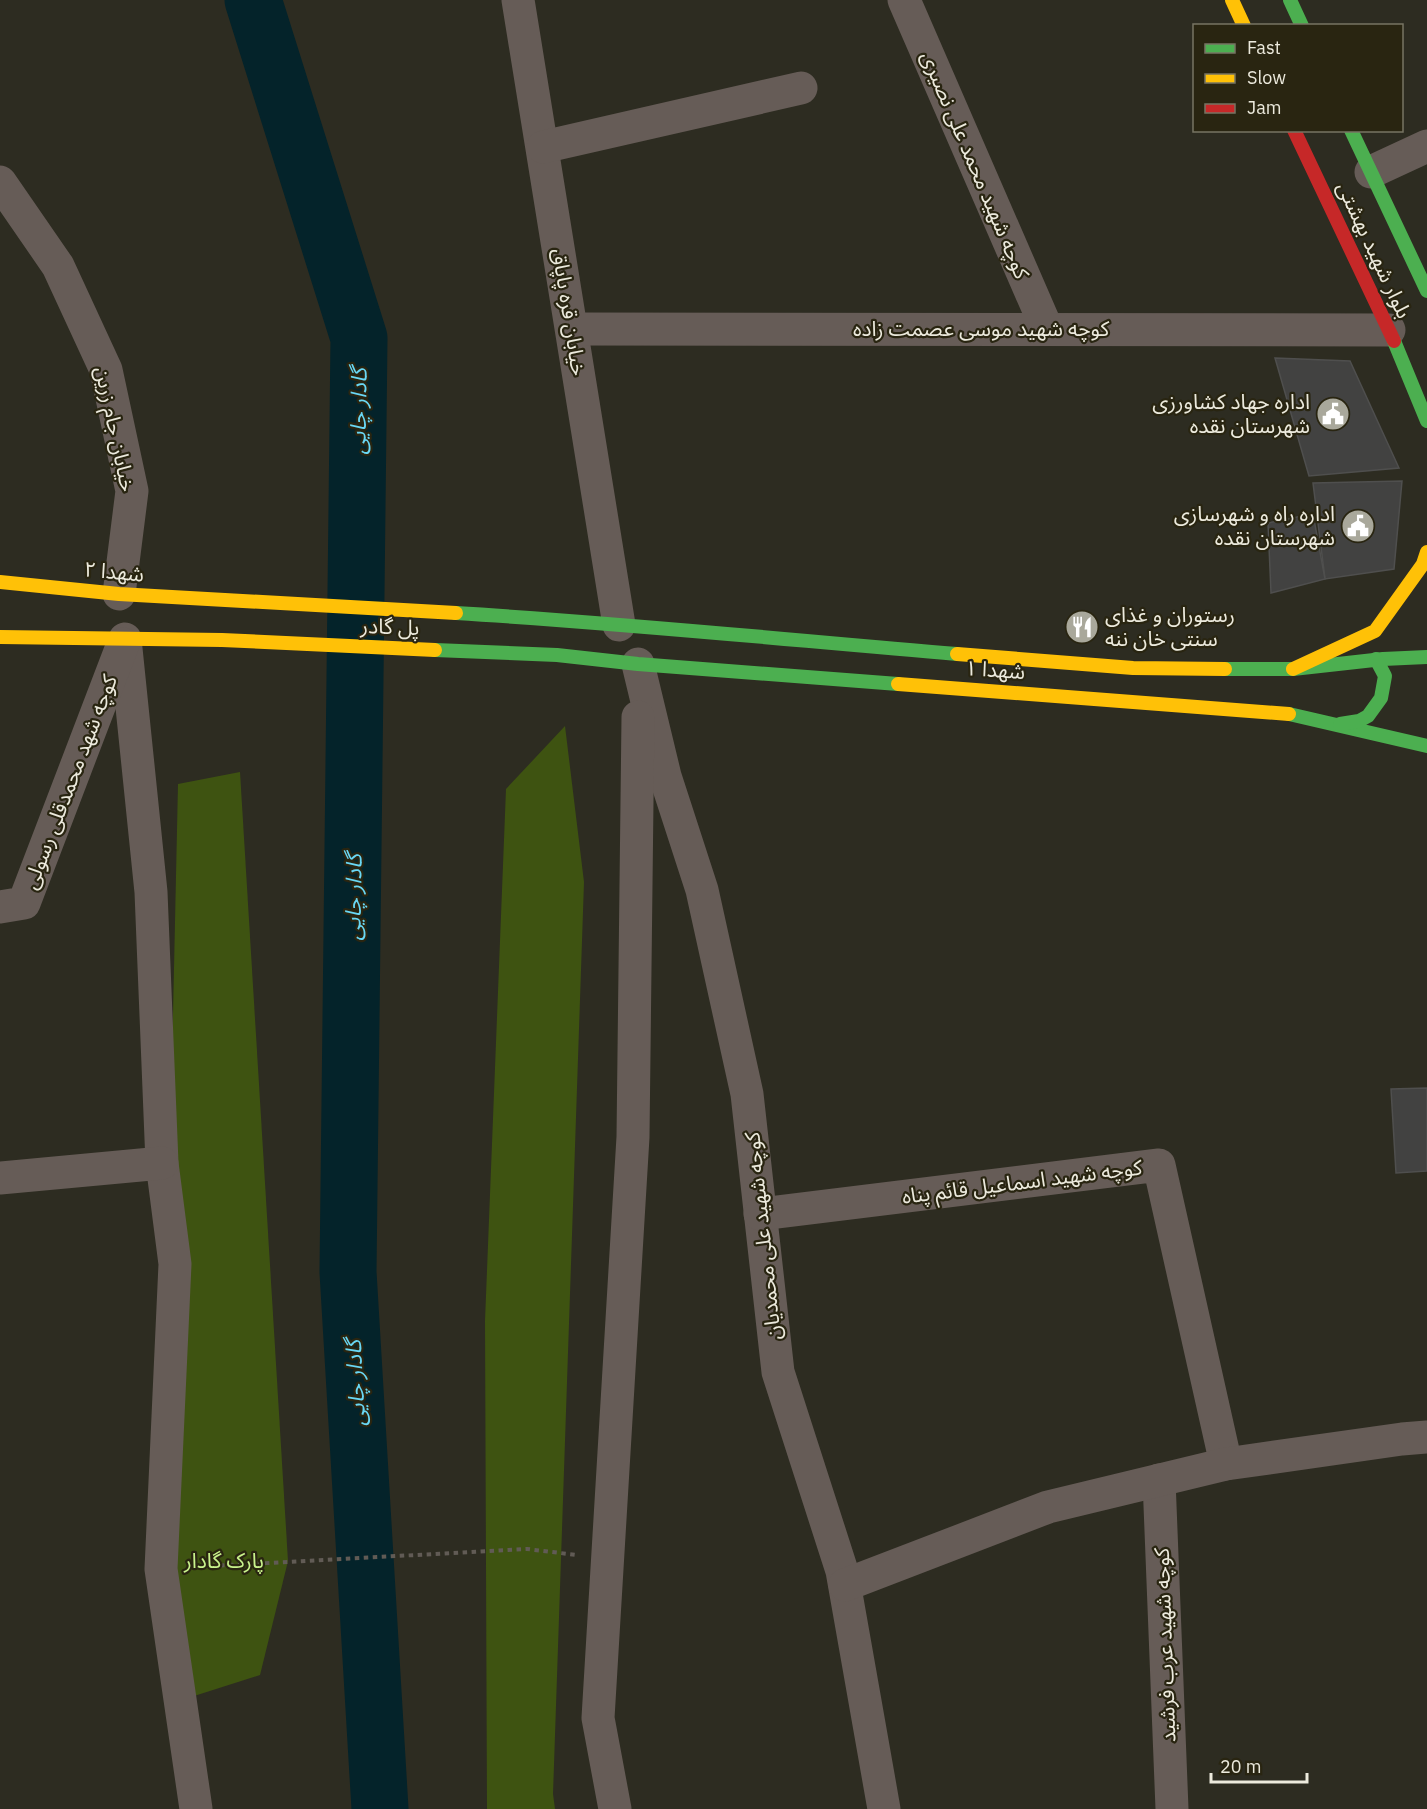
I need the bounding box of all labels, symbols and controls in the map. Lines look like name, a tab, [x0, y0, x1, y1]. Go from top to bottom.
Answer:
legend	[1193, 24, 1403, 132]
text: Fast	[1247, 36, 1281, 59]
street label: کوچه شهید محمد علی نصیری	[915, 46, 1037, 283]
text: Slow	[1247, 66, 1286, 89]
text: Jam	[1247, 96, 1282, 119]
street label: بلوار شهید بهشتی	[1331, 177, 1419, 323]
street label: خیابان قره پاپاق	[546, 246, 594, 378]
street label: کوچه شهید موسی عصمت زاده	[853, 314, 1109, 342]
water label: گادار چایی	[342, 363, 374, 455]
street label: خیابان جام زرین	[86, 364, 143, 495]
place label: اداره جهاد کشاورزی شهرستان نقده	[1152, 387, 1310, 439]
public building icon: اداره جهاد کشاورزی شهرستان نقده	[1315, 396, 1351, 432]
place label: اداره راه و شهرسازی شهرستان نقده	[1174, 499, 1335, 551]
public building icon: اداره راه و شهرسازی شهرستان نقده	[1340, 508, 1376, 544]
street label: شهدا ۲	[83, 554, 145, 588]
place label: رستوران و غذای سنتی خان ننه	[1105, 600, 1235, 652]
restaurant icon: رستوران و غذای سنتی خان ننه	[1064, 609, 1100, 645]
street label: پل گادر	[359, 611, 420, 641]
street label: شهدا ۱	[964, 653, 1026, 685]
street label: کوچه شهد محمدقلی رسولی	[15, 670, 123, 893]
water label: گادار چایی	[337, 849, 369, 941]
street label: کوچه شهید علی محمدیان	[737, 1130, 787, 1341]
street label: کوچه شهید اسماعیل قائم پناه	[900, 1152, 1144, 1212]
water label: گادار چایی	[338, 1335, 372, 1427]
park label: پارک گادار	[183, 1546, 264, 1574]
street label: کوچه شهید عرب فرشید	[1147, 1547, 1181, 1743]
scale bar	[1211, 1746, 1307, 1784]
text: 20 m	[1220, 1755, 1262, 1778]

